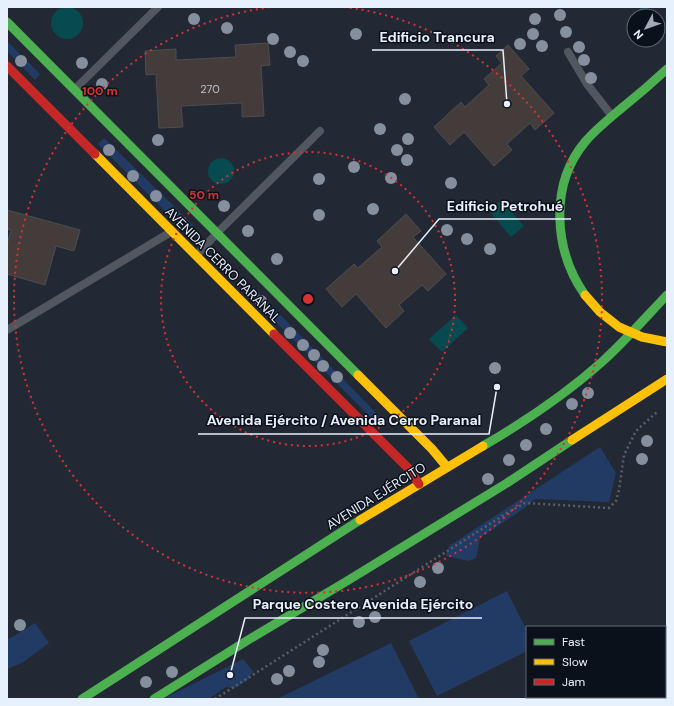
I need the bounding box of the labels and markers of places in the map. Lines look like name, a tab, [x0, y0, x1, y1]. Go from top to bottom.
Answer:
callout: Edificio Trancura	[372, 24, 503, 50]
callout: Edificio Petrohué	[439, 193, 571, 219]
centre of rings	[301, 292, 315, 306]
callout: Avenida Ejército / Avenida Cerro Paranal	[198, 408, 489, 434]
callout: Parque Costero Avenida Ejército	[245, 592, 482, 618]

